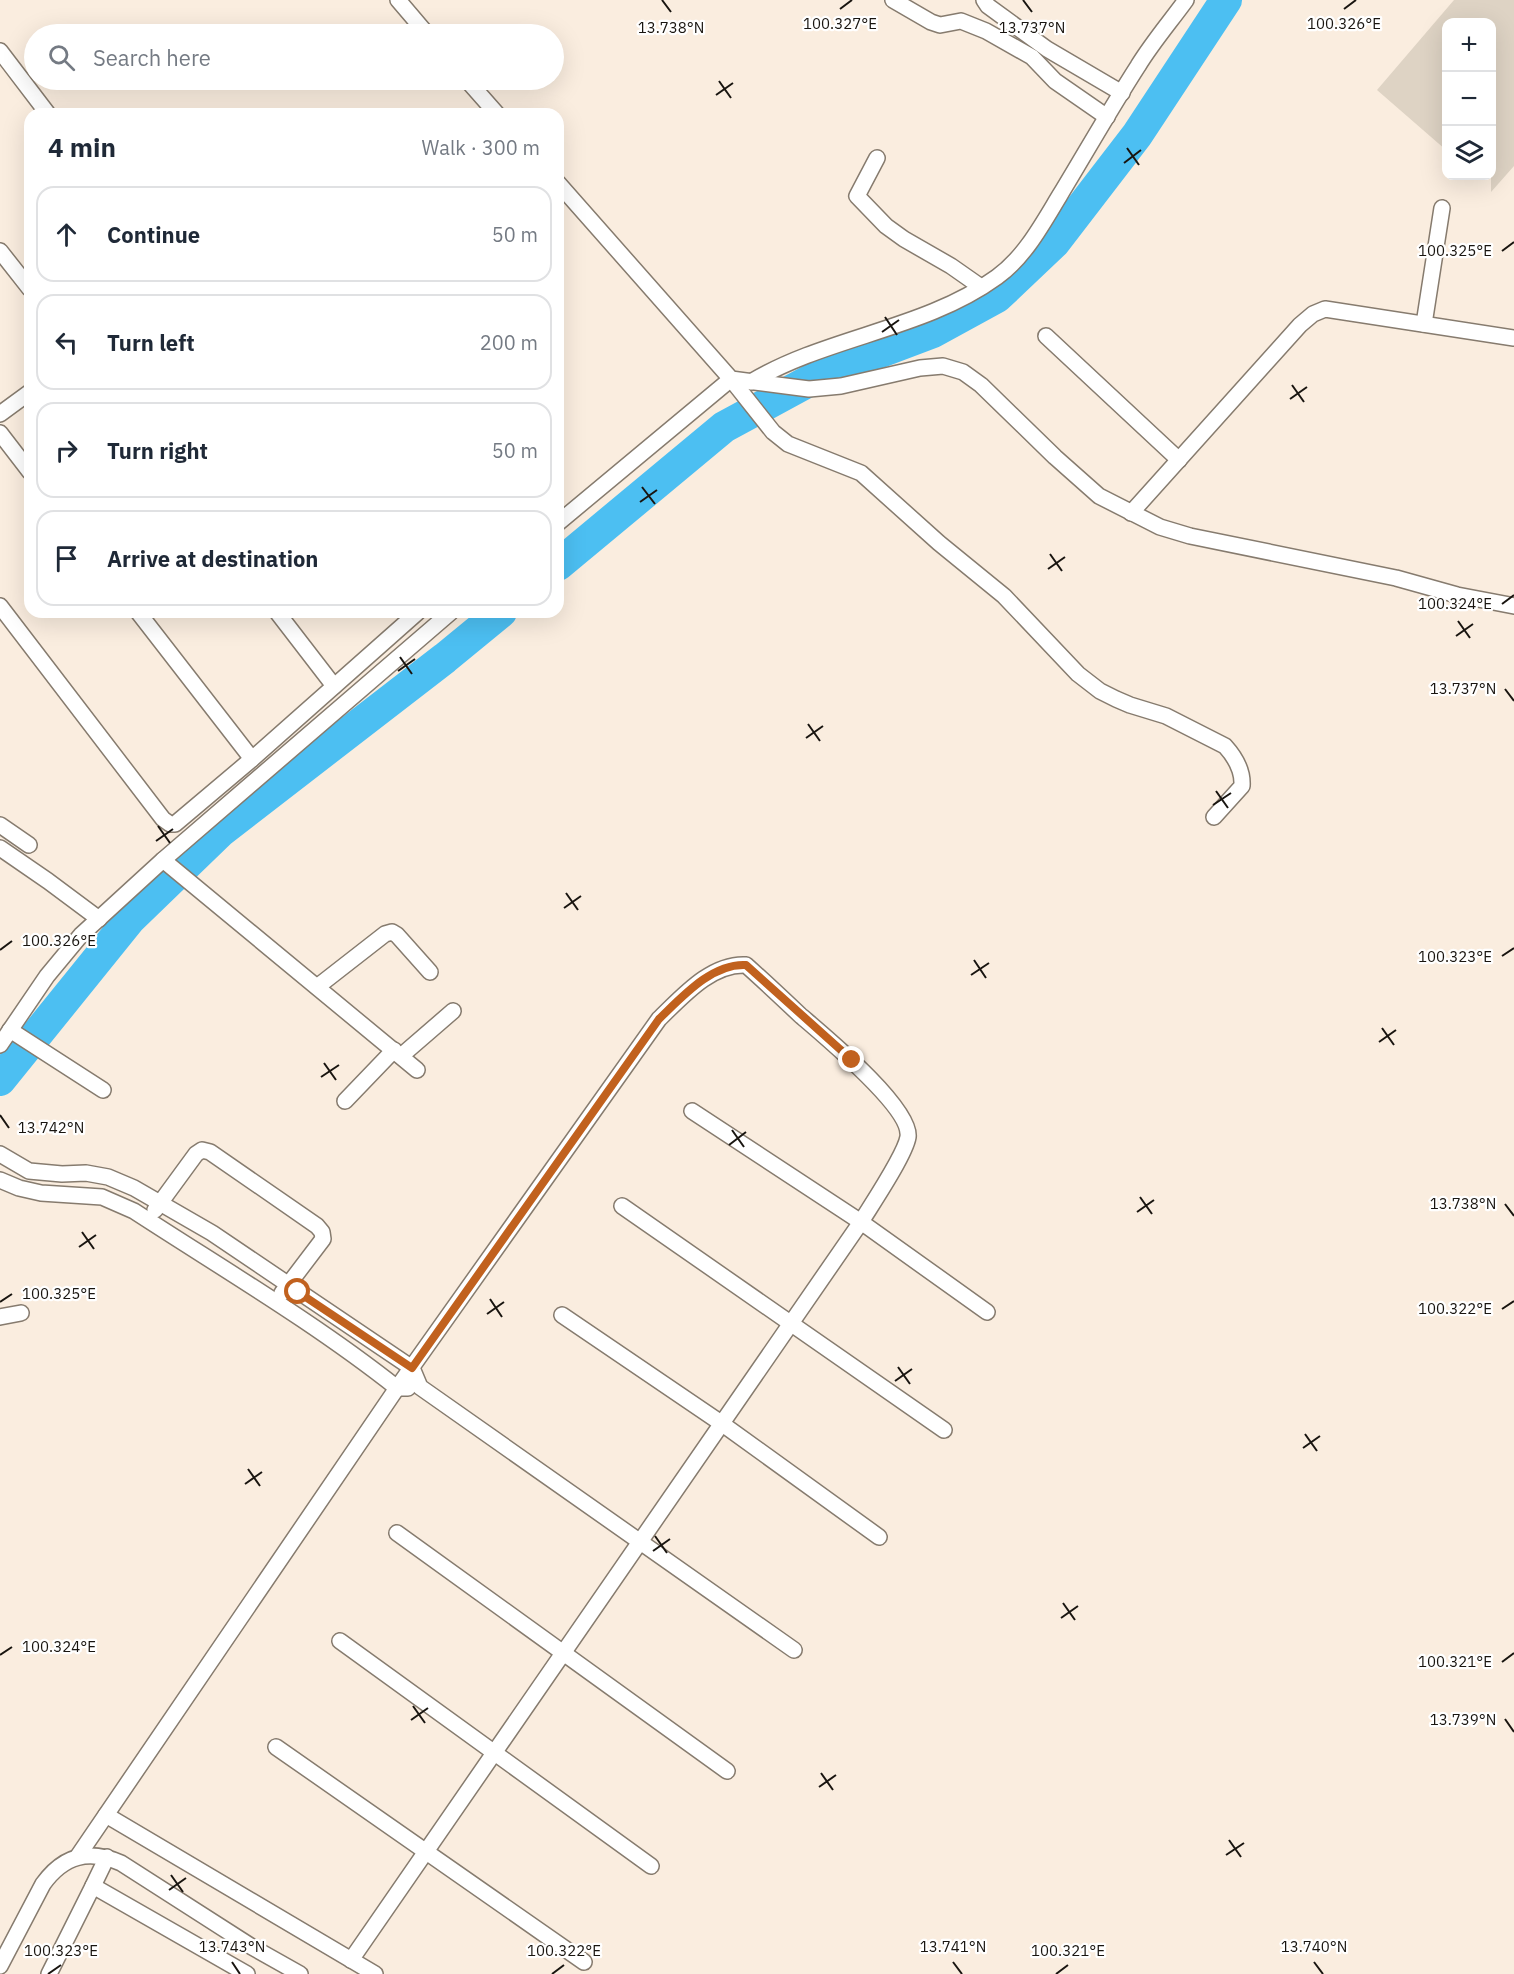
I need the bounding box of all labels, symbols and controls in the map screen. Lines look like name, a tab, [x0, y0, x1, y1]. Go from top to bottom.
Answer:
text: 100.327°E	[803, 14, 877, 33]
text: 100.326°E	[1307, 14, 1381, 33]
text: 13.738°N	[638, 18, 704, 37]
text: 13.737°N	[999, 18, 1065, 37]
map controls	[1442, 18, 1496, 180]
button: +	[1442, 18, 1496, 72]
search box	[24, 24, 564, 90]
icon: search	[45, 41, 78, 74]
text: Search here	[93, 43, 211, 72]
button: −	[1442, 72, 1496, 126]
button: layers	[1442, 126, 1496, 180]
text: 4 min	[48, 130, 116, 164]
text: Walk · 300 m	[422, 134, 540, 161]
icon: ahead	[50, 218, 83, 251]
text: Continue	[107, 220, 200, 249]
text: 50 m	[492, 221, 538, 248]
text: 100.325°E	[1418, 241, 1492, 260]
icon: left	[50, 326, 83, 359]
text: Turn left	[107, 328, 195, 357]
text: 200 m	[480, 329, 538, 356]
icon: right	[50, 434, 83, 467]
text: Turn right	[107, 436, 208, 465]
text: 50 m	[492, 437, 538, 464]
icon: arrive	[50, 542, 83, 575]
text: Arrive at destination	[107, 544, 318, 573]
text: 100.324°E	[1418, 594, 1492, 613]
text: 13.737°N	[1430, 679, 1496, 698]
text: 100.326°E	[22, 931, 96, 950]
text: 100.323°E	[1418, 947, 1492, 966]
route end	[838, 1046, 864, 1072]
text: 13.742°N	[18, 1118, 84, 1137]
text: 13.738°N	[1430, 1194, 1496, 1213]
route start	[284, 1278, 310, 1304]
text: 100.325°E	[22, 1284, 96, 1303]
text: 100.322°E	[1418, 1299, 1492, 1318]
text: 100.324°E	[22, 1637, 96, 1656]
text: 100.321°E	[1418, 1652, 1492, 1671]
text: 13.739°N	[1430, 1710, 1496, 1729]
text: 13.743°N	[199, 1937, 265, 1956]
text: 13.741°N	[920, 1937, 986, 1956]
text: 13.740°N	[1281, 1937, 1347, 1956]
text: 100.323°E	[24, 1941, 98, 1960]
text: 100.322°E	[527, 1941, 601, 1960]
text: 100.321°E	[1031, 1941, 1105, 1960]

